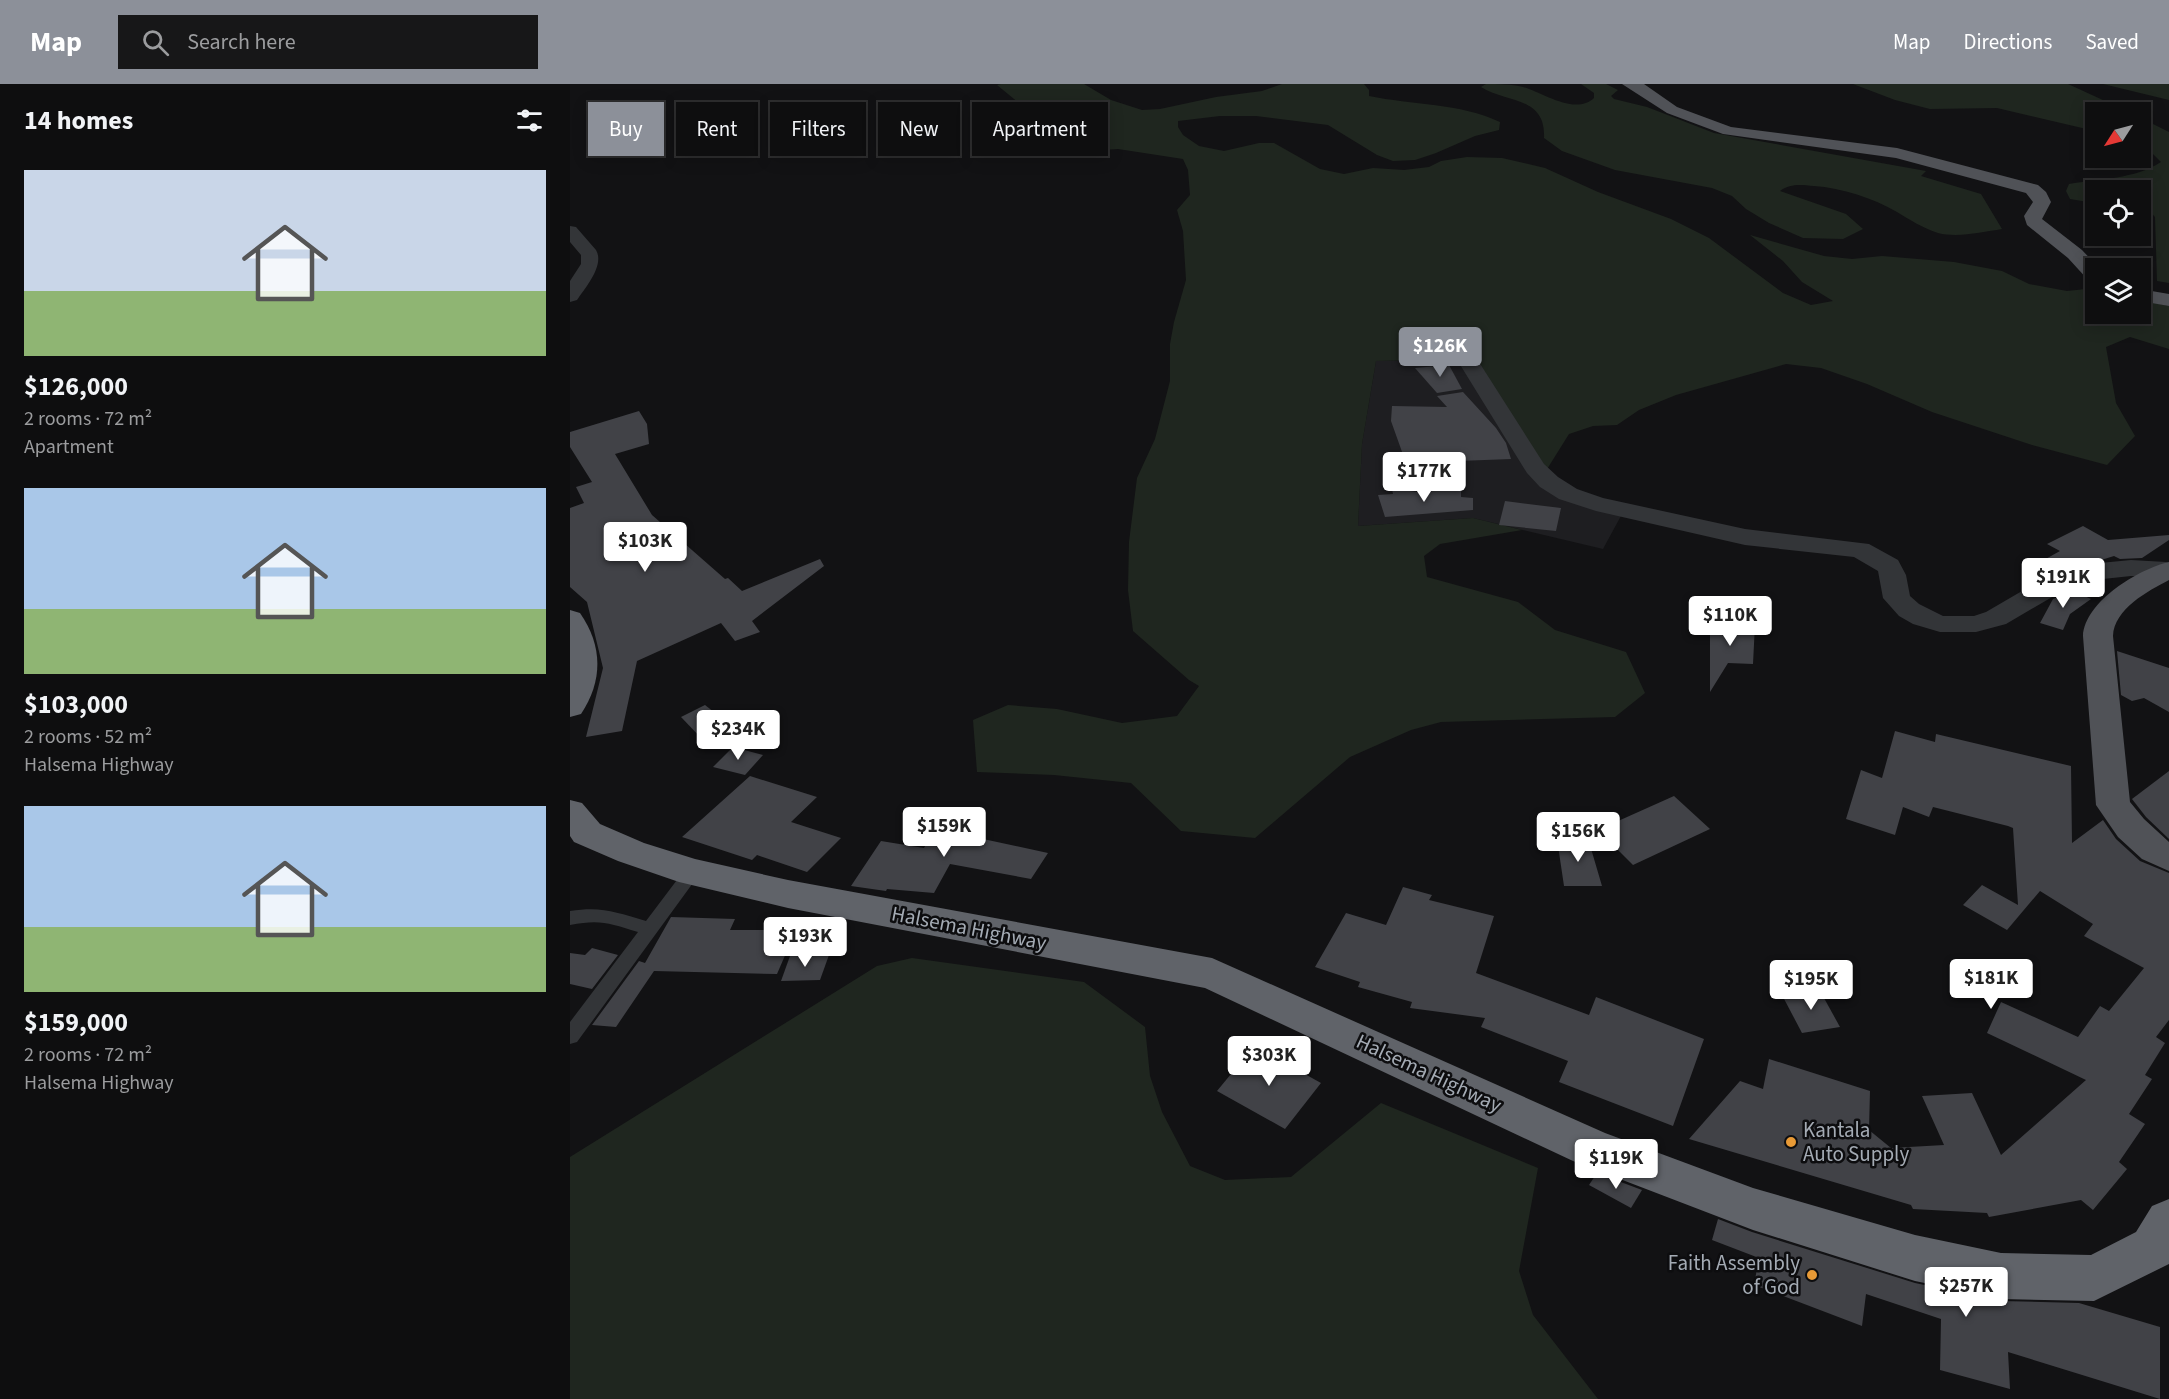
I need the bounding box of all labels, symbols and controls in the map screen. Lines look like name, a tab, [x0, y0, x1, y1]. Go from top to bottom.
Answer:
search box	[118, 15, 538, 69]
text: Map	[30, 22, 82, 62]
icon: search	[139, 26, 172, 59]
text: Search here	[187, 26, 296, 58]
text: Map	[1893, 27, 1931, 57]
text: Directions	[1964, 27, 2052, 57]
text: Saved	[2085, 27, 2139, 57]
text: 14 homes	[24, 102, 133, 139]
chip: Buy	[588, 102, 664, 156]
chip: Rent	[676, 102, 758, 156]
chip: Filters	[770, 102, 866, 156]
chip: New	[878, 102, 960, 156]
chip: Apartment	[972, 102, 1108, 156]
north arrow	[2085, 102, 2151, 168]
map controls	[2085, 102, 2151, 324]
icon: filters	[513, 104, 546, 137]
button: locate	[2085, 180, 2151, 246]
icon: home	[231, 209, 339, 317]
button: layers	[2085, 258, 2151, 324]
pin: $126K	[1398, 327, 1482, 378]
text: $126K	[1413, 332, 1467, 360]
text: $126,000	[24, 368, 128, 405]
text: 2 rooms · 72 m²	[24, 405, 152, 433]
text: Apartment	[24, 433, 114, 461]
pin: $177K	[1382, 452, 1466, 503]
text: $177K	[1397, 457, 1451, 485]
pin: $103K	[603, 522, 687, 573]
icon: home	[231, 527, 339, 635]
text: $103K	[618, 527, 672, 555]
pin: $191K	[2021, 558, 2105, 609]
text: $191K	[2036, 563, 2090, 591]
pin: $110K	[1688, 596, 1772, 647]
text: $110K	[1703, 601, 1757, 629]
text: $103,000	[24, 686, 128, 723]
pin: $234K	[696, 710, 780, 761]
text: $234K	[711, 715, 765, 743]
text: 2 rooms · 52 m²	[24, 723, 152, 751]
text: Halsema Highway	[24, 751, 174, 779]
pin: $159K	[902, 807, 986, 858]
text: $159K	[917, 812, 971, 840]
pin: $156K	[1536, 812, 1620, 863]
text: $156K	[1551, 817, 1605, 845]
icon: home	[231, 845, 339, 953]
street label: Halsema Highway	[889, 898, 1049, 958]
pin: $193K	[763, 917, 847, 968]
text: $193K	[778, 922, 832, 950]
pin: $181K	[1949, 959, 2033, 1010]
pin: $195K	[1769, 960, 1853, 1011]
text: $181K	[1964, 964, 2018, 992]
text: $195K	[1784, 965, 1838, 993]
text: $159,000	[24, 1004, 128, 1041]
street label: Halsema Highway	[1351, 1026, 1507, 1120]
pin: $303K	[1227, 1036, 1311, 1087]
text: 2 rooms · 72 m²	[24, 1041, 152, 1069]
text: $303K	[1242, 1041, 1296, 1069]
text: Halsema Highway	[24, 1069, 174, 1097]
place label: Kantala Auto Supply	[1803, 1115, 1909, 1169]
marker: Kantala Auto Supply	[1784, 1135, 1798, 1149]
pin: $119K	[1574, 1139, 1658, 1190]
text: $119K	[1589, 1144, 1643, 1172]
place label: Faith Assembly of God	[1668, 1248, 1800, 1302]
pin: $257K	[1924, 1267, 2008, 1318]
marker: Faith Assembly of God	[1805, 1268, 1819, 1282]
text: $257K	[1939, 1272, 1993, 1300]

